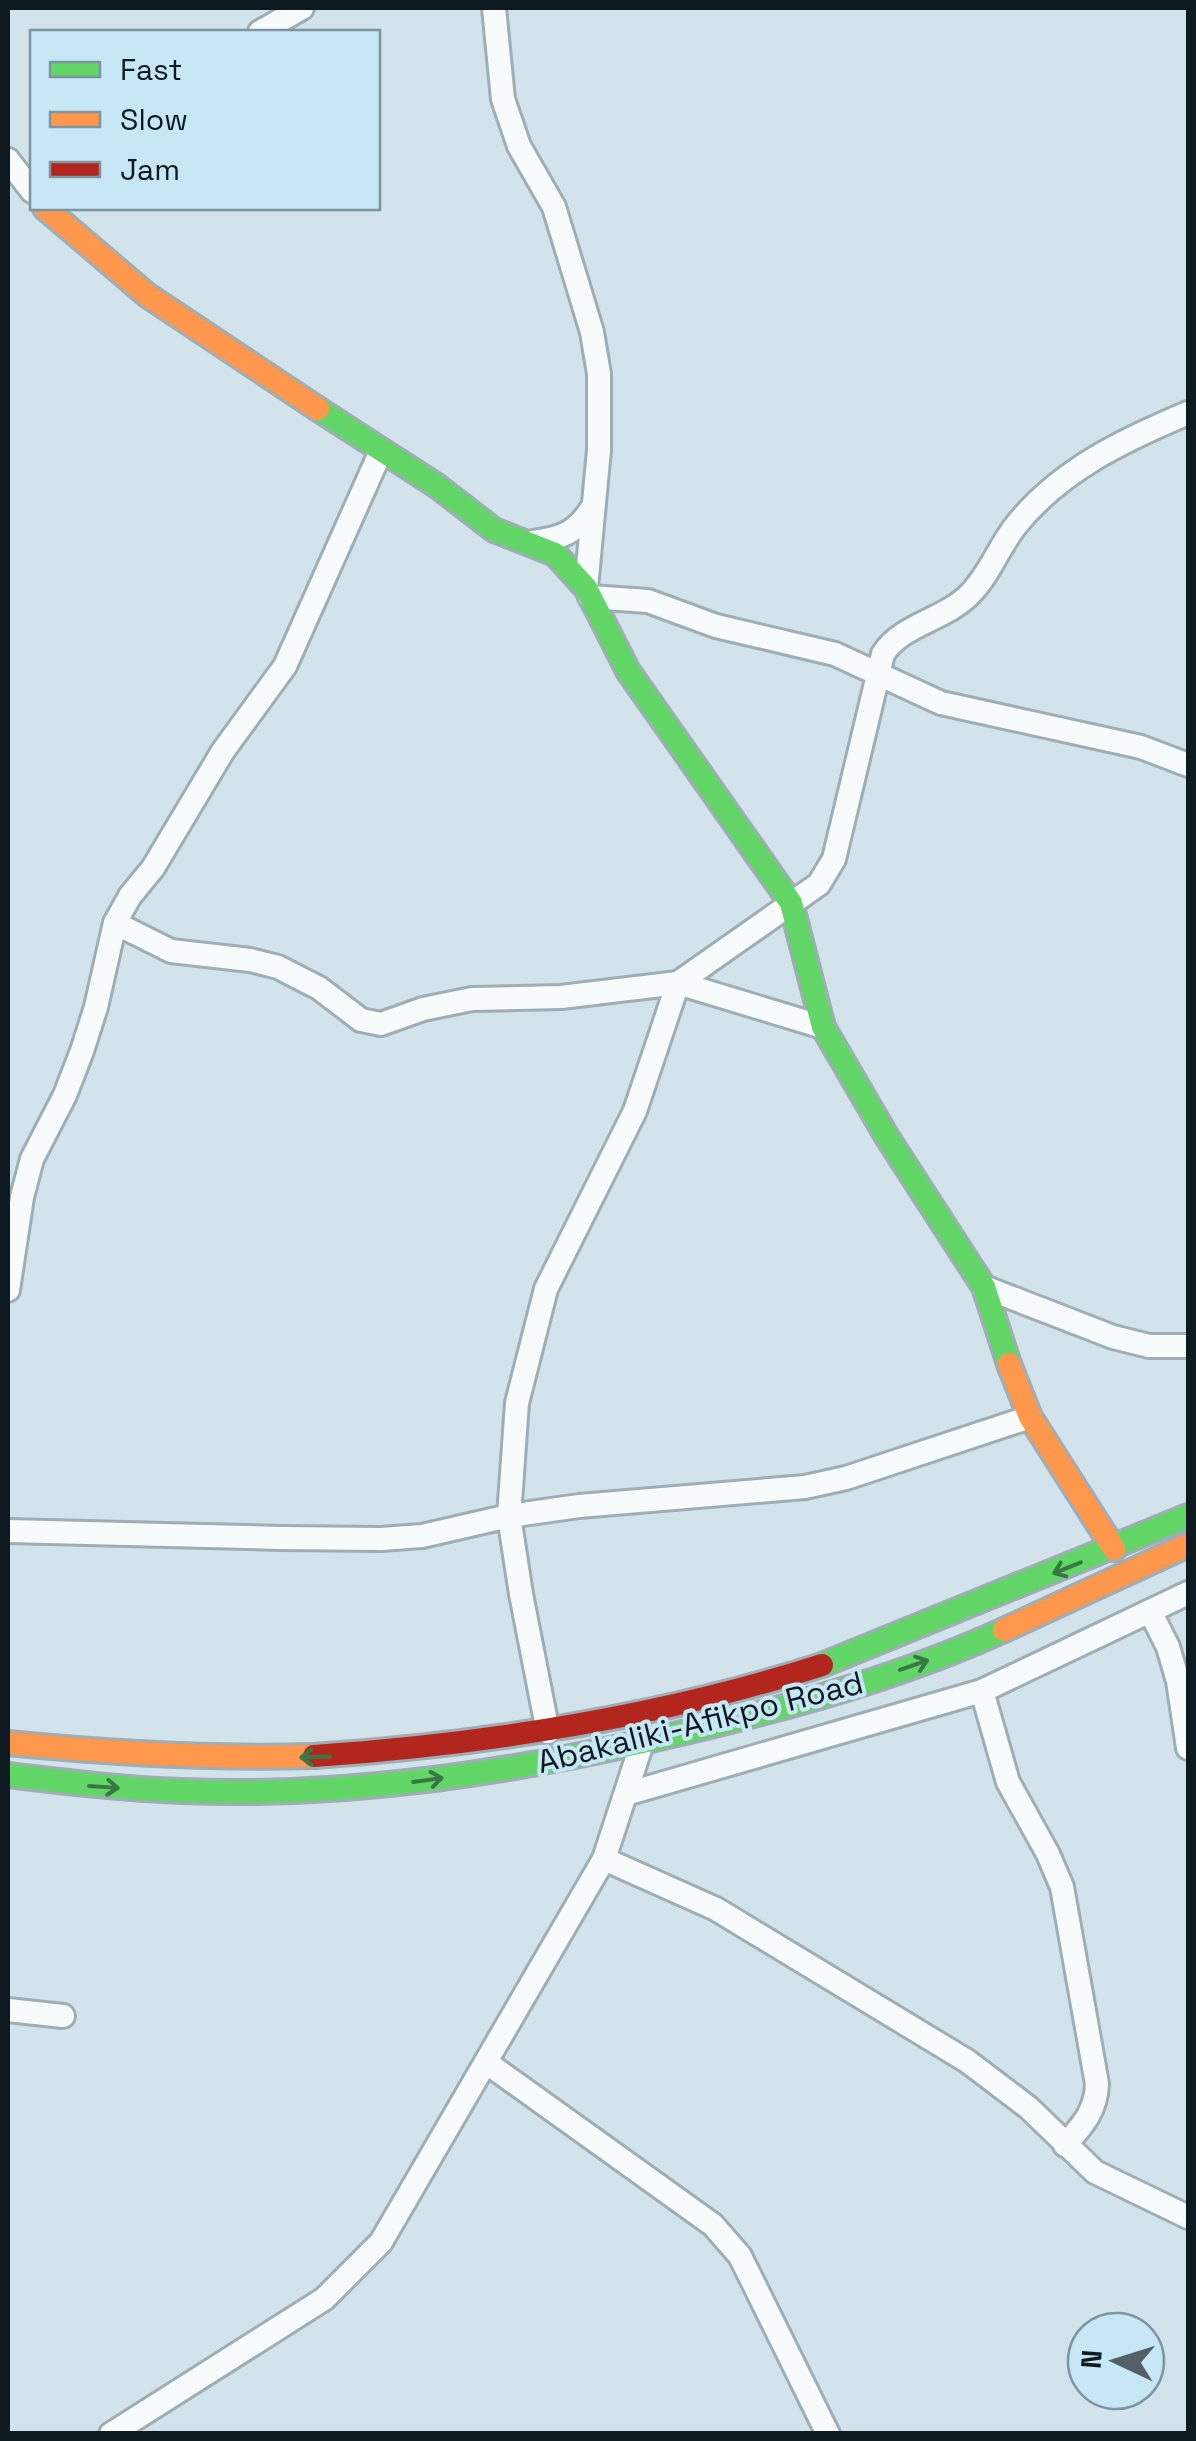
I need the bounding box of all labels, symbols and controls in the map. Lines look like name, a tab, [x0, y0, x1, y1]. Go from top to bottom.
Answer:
legend	[30, 30, 380, 210]
text: Fast	[120, 50, 182, 89]
text: Slow	[120, 100, 188, 139]
text: Jam	[120, 150, 180, 189]
one-way arrow	[1052, 1560, 1082, 1578]
one-way arrow	[897, 1655, 929, 1673]
street label: Abakaliki-Afikpo Road	[533, 1662, 867, 1782]
one-way arrow	[299, 1747, 331, 1766]
one-way arrow	[412, 1771, 444, 1789]
one-way arrow	[88, 1777, 120, 1796]
north arrow	[1066, 2311, 1166, 2411]
text: N	[1072, 2349, 1110, 2370]

